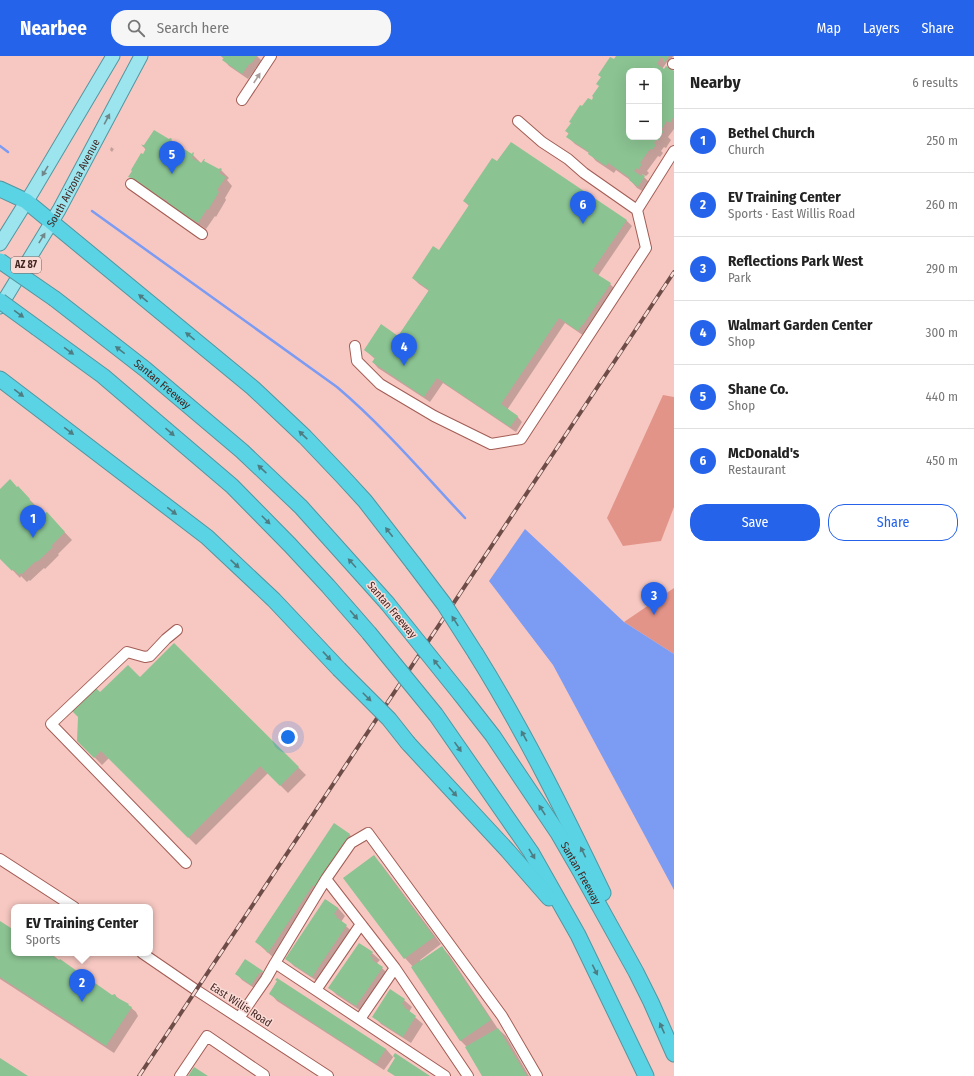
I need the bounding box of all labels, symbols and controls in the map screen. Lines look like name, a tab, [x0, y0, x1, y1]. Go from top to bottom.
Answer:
search box	[111, 10, 391, 46]
text: Nearbee	[20, 17, 87, 40]
icon: search	[125, 17, 147, 39]
text: Search here	[157, 19, 229, 37]
text: Map	[817, 20, 841, 37]
text: Layers	[863, 20, 899, 37]
text: Share	[921, 20, 954, 37]
map controls	[626, 68, 662, 140]
button: +	[626, 68, 662, 104]
text: Nearby	[690, 72, 741, 93]
one-way arrow	[253, 73, 261, 83]
text: 6 results	[912, 75, 958, 90]
button: −	[626, 104, 662, 140]
one-way arrow	[104, 113, 111, 125]
text: Bethel Church	[728, 124, 815, 142]
text: 1	[700, 133, 706, 148]
text: 250 m	[926, 133, 958, 148]
street label: South Arizona Avenue	[44, 137, 102, 229]
pin: 5	[159, 141, 185, 174]
text: Church	[728, 142, 765, 157]
one-way arrow	[41, 166, 49, 176]
text: EV Training Center	[728, 188, 841, 206]
pin: 6	[570, 191, 596, 224]
text: 2	[700, 197, 706, 212]
text: 260 m	[926, 197, 958, 212]
text: Sports · East Willis Road	[728, 206, 855, 221]
one-way arrow	[38, 232, 45, 244]
text: Reflections Park West	[728, 252, 863, 270]
road number: AZ 87	[11, 257, 41, 273]
text: 3	[700, 261, 706, 276]
text: 290 m	[926, 261, 958, 276]
text: Park	[728, 270, 751, 285]
one-way arrow	[137, 294, 148, 302]
one-way arrow	[13, 310, 24, 318]
text: Walmart Garden Center	[728, 316, 873, 334]
text: 4	[700, 325, 706, 340]
text: 300 m	[926, 325, 958, 340]
one-way arrow	[185, 332, 196, 341]
pin: 4	[391, 333, 417, 366]
text: Shop	[728, 334, 755, 349]
one-way arrow	[114, 345, 125, 354]
one-way arrow	[64, 347, 74, 355]
street label: Santan Freeway	[132, 356, 194, 411]
text: Shane Co.	[728, 380, 789, 398]
one-way arrow	[14, 389, 24, 397]
text: 5	[700, 389, 706, 404]
text: 440 m	[926, 389, 958, 404]
text: Shop	[728, 398, 755, 413]
one-way arrow	[63, 427, 74, 436]
one-way arrow	[165, 428, 175, 437]
one-way arrow	[298, 430, 308, 440]
text: McDonald's	[728, 444, 799, 462]
text: 6	[700, 453, 706, 468]
text: 450 m	[926, 453, 958, 468]
text: Restaurant	[728, 462, 786, 477]
one-way arrow	[257, 465, 267, 474]
button: Save	[690, 504, 820, 541]
button: Share	[828, 504, 958, 541]
pin: 1	[20, 505, 46, 538]
one-way arrow	[167, 506, 177, 514]
one-way arrow	[261, 515, 271, 525]
one-way arrow	[384, 527, 393, 538]
one-way arrow	[347, 558, 356, 569]
one-way arrow	[230, 559, 240, 569]
street label: Santan Freeway	[365, 579, 420, 641]
pin: 3	[641, 582, 667, 615]
one-way arrow	[349, 611, 358, 620]
one-way arrow	[451, 616, 459, 626]
one-way arrow	[322, 651, 331, 661]
one-way arrow	[433, 659, 441, 670]
one-way arrow	[362, 692, 372, 702]
your location	[278, 727, 298, 747]
one-way arrow	[521, 730, 528, 742]
one-way arrow	[454, 742, 462, 752]
one-way arrow	[449, 787, 458, 798]
one-way arrow	[539, 804, 546, 816]
street label: Santan Freeway	[558, 839, 604, 907]
one-way arrow	[580, 846, 586, 858]
one-way arrow	[528, 848, 535, 860]
popup	[11, 904, 153, 956]
text: EV Training Center	[26, 914, 138, 932]
text: Sports	[26, 932, 60, 947]
one-way arrow	[592, 965, 598, 976]
pin: 2	[69, 969, 95, 1002]
street label: East Willis Road	[208, 980, 274, 1030]
one-way arrow	[659, 1022, 665, 1034]

